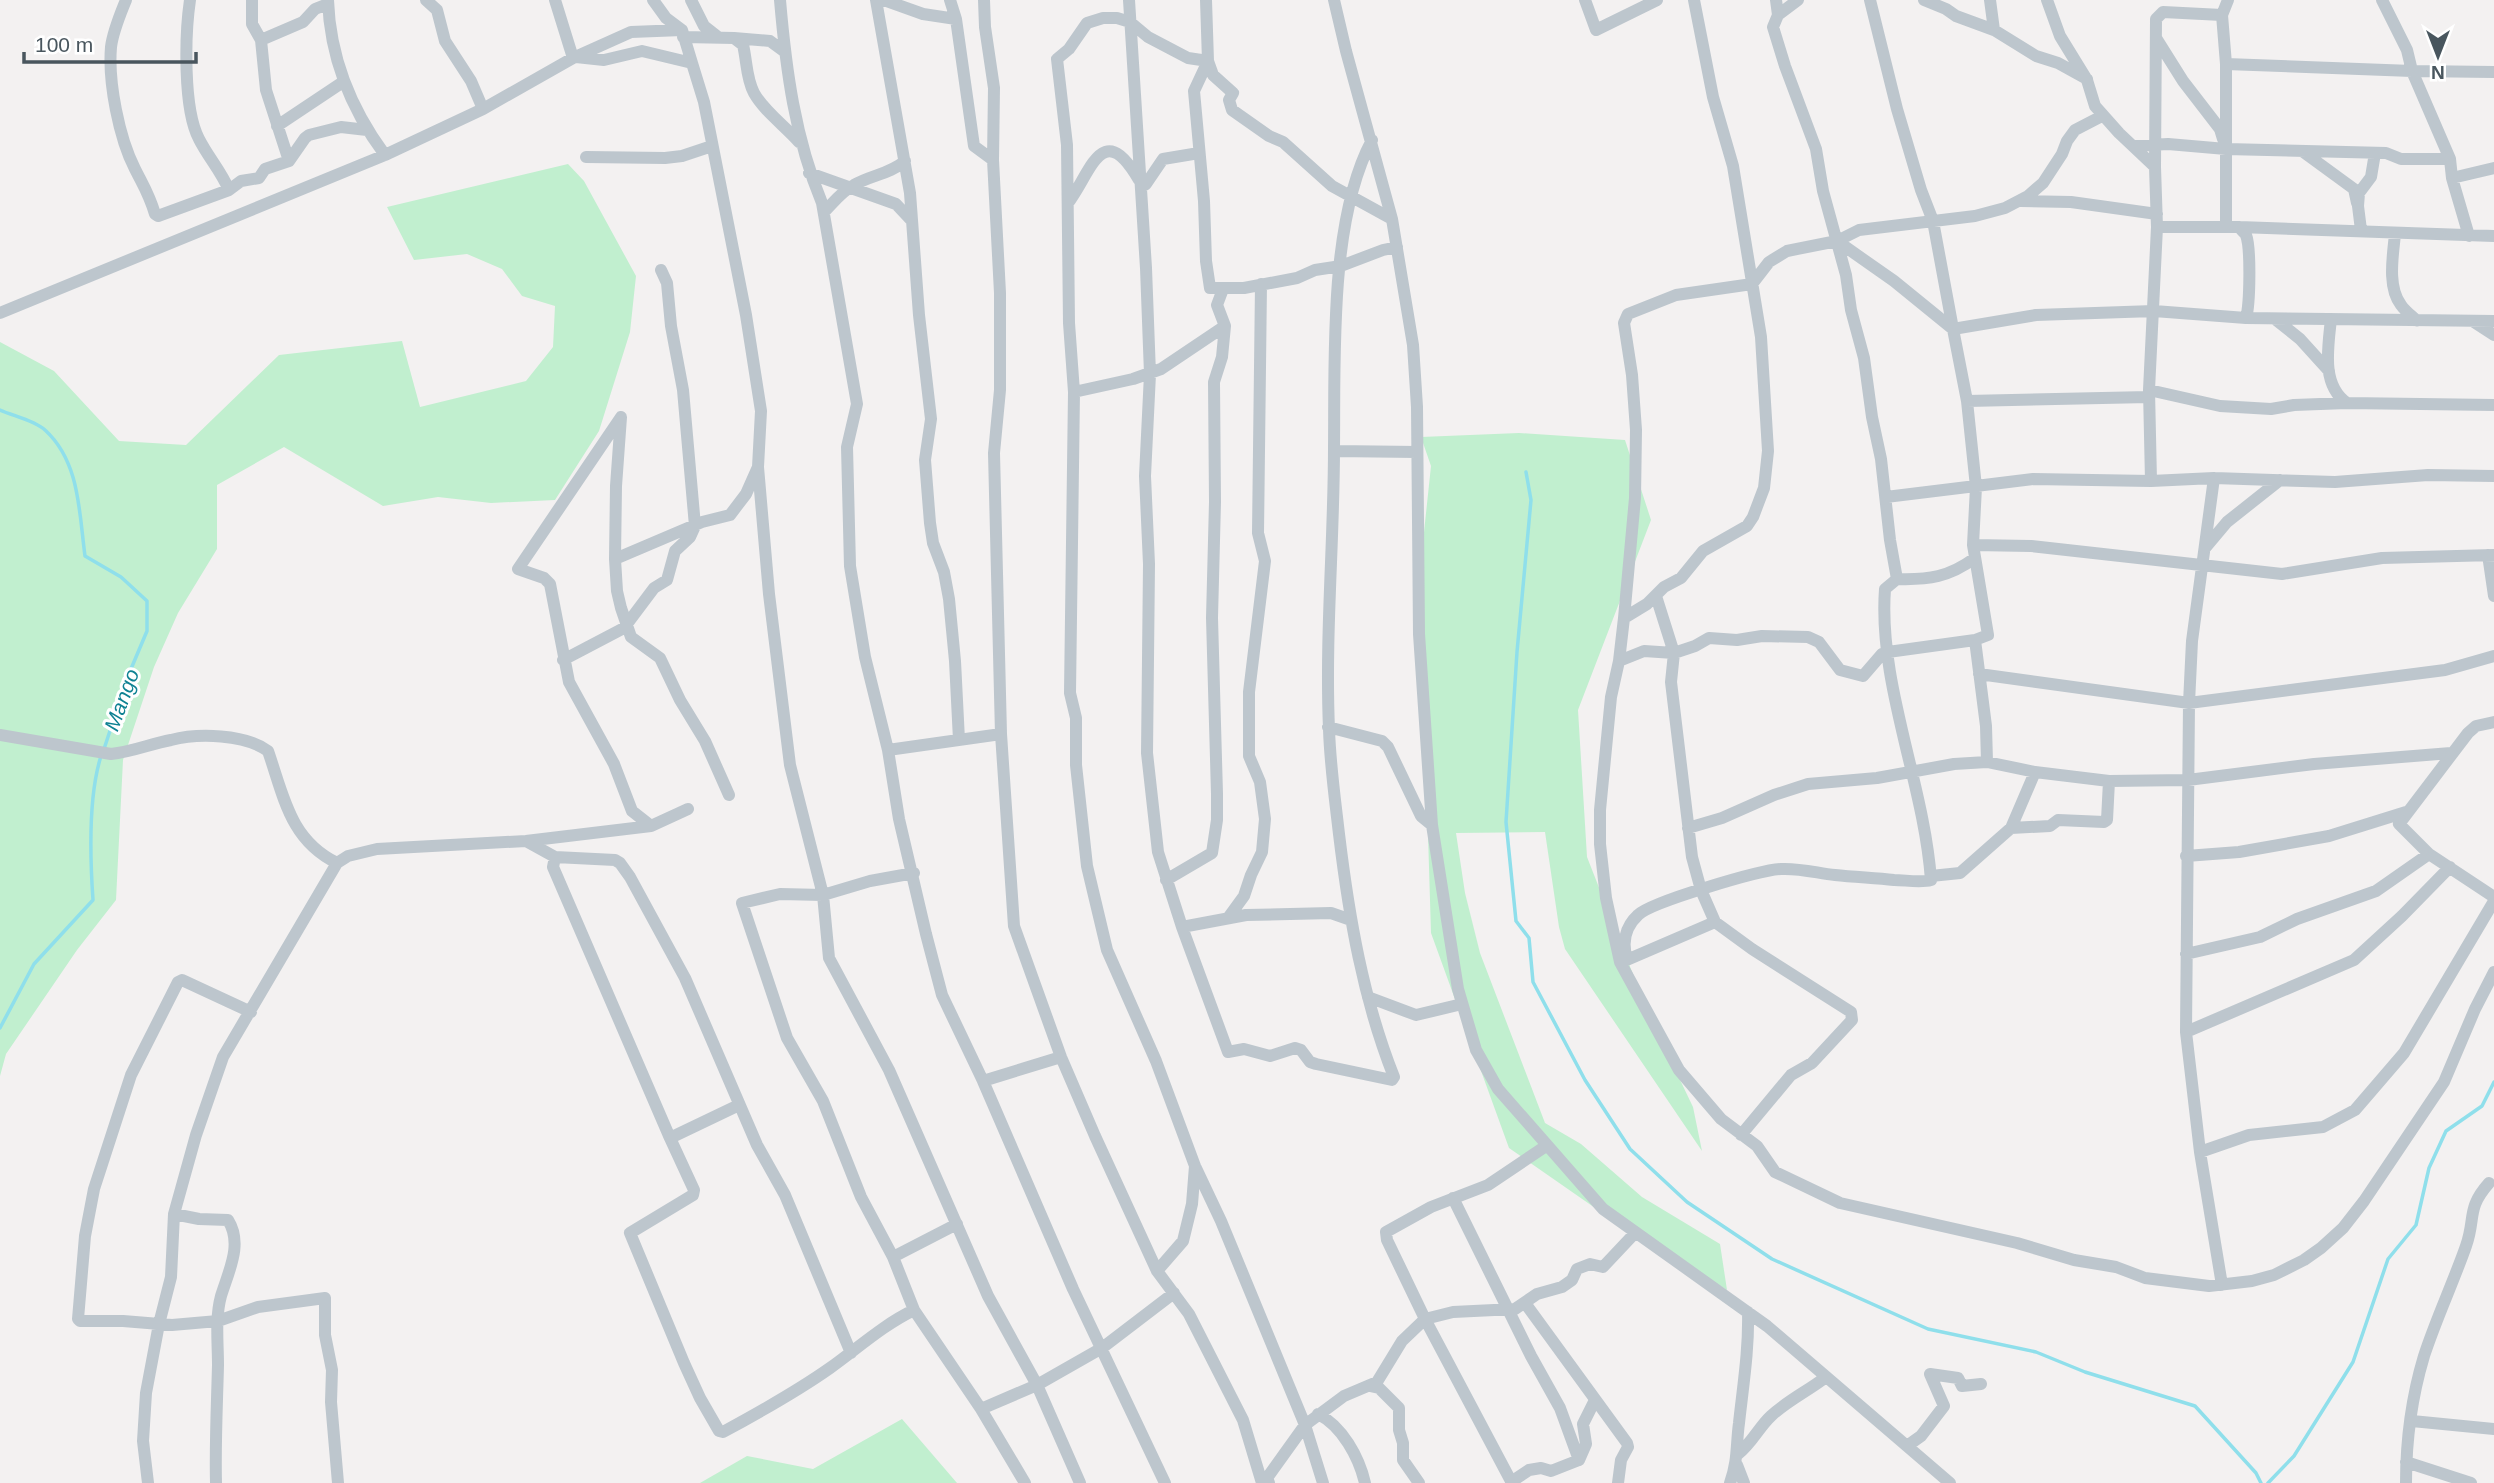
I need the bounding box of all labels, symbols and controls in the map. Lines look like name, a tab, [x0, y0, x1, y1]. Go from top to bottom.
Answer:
scale bar	[24, 21, 196, 65]
north arrow	[2403, 21, 2473, 91]
text: 100 m	[35, 33, 93, 56]
text: N	[2431, 62, 2445, 83]
water label: Mango	[100, 665, 143, 734]

